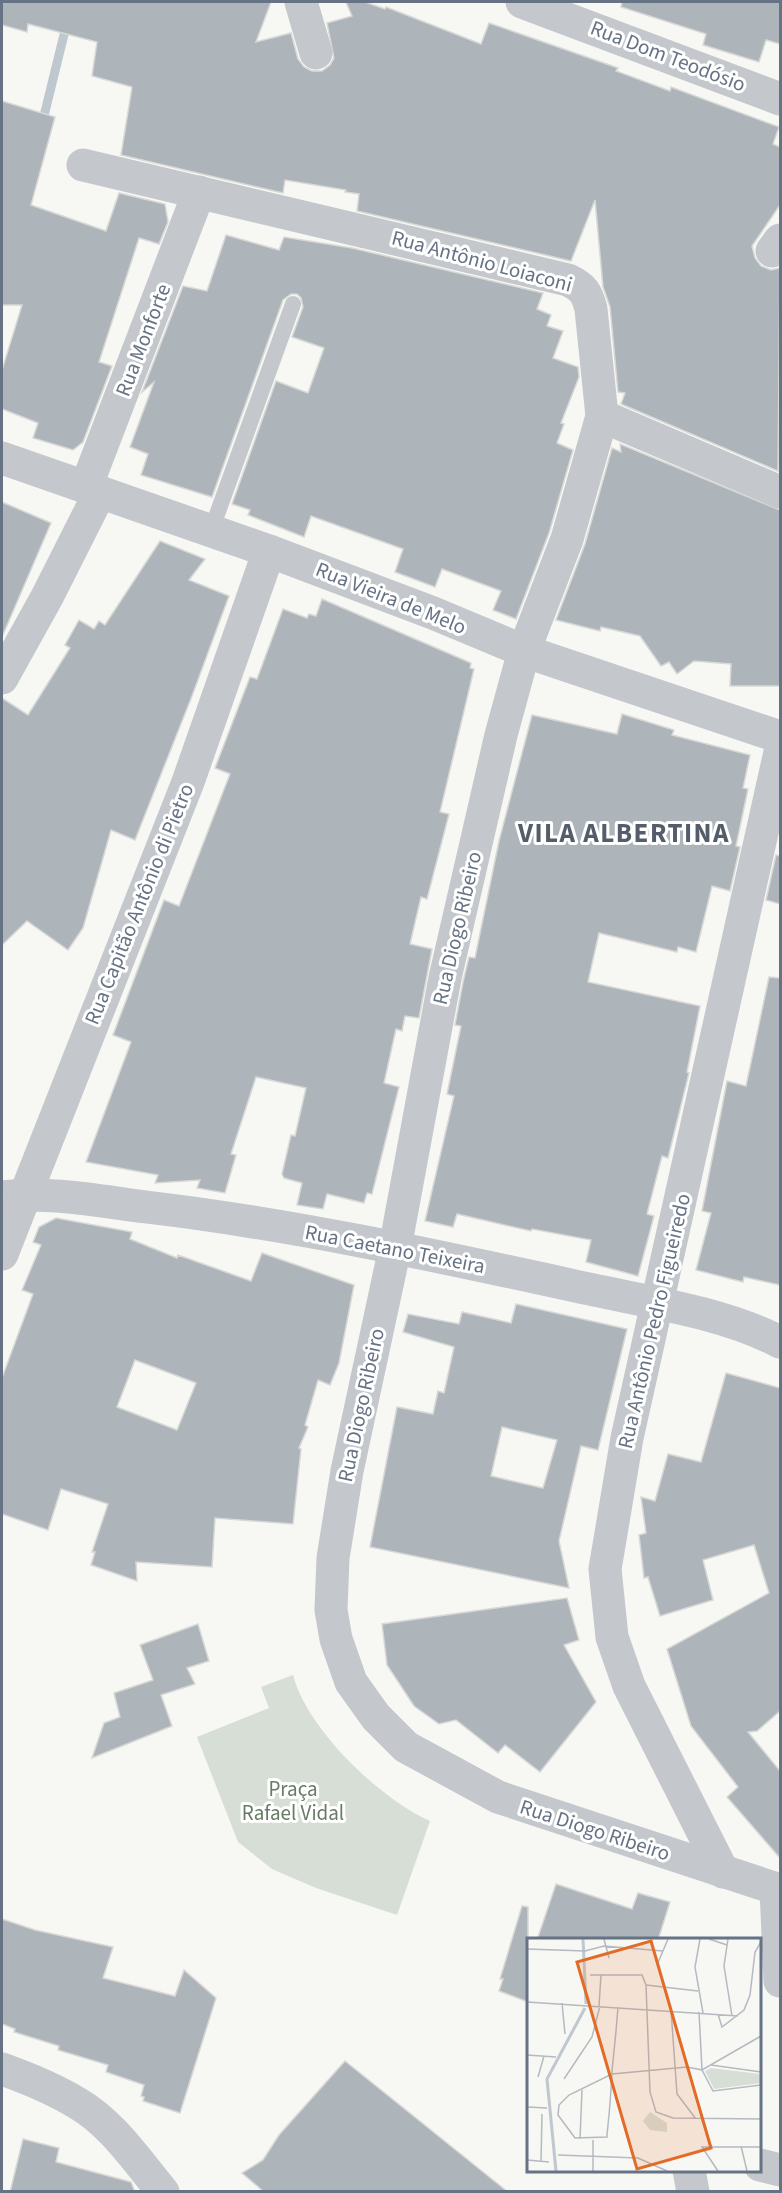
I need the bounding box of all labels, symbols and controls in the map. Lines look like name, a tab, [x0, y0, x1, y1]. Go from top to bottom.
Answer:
street label: Rua Dom Teodósio	[586, 13, 750, 99]
street label: Rua Antônio Loiaconi	[388, 222, 576, 300]
street label: Rua Monforte	[108, 279, 178, 401]
street label: Rua Vieira de Melo	[311, 554, 471, 642]
street label: Rua Capitão Antônio di Pietro	[77, 779, 201, 1029]
district label: VILA ALBERTINA	[517, 814, 730, 853]
street label: Rua Diogo Ribeiro	[425, 848, 489, 1008]
street label: Rua Antônio Pedro Figueiredo	[610, 1190, 698, 1452]
street label: Rua Caetano Teixeira	[302, 1217, 488, 1281]
street label: Rua Diogo Ribeiro	[330, 1325, 392, 1485]
park label: Praça Rafael Vidal	[242, 1774, 344, 1828]
street label: Rua Diogo Ribeiro	[516, 1792, 674, 1868]
inset map	[527, 1938, 761, 2172]

